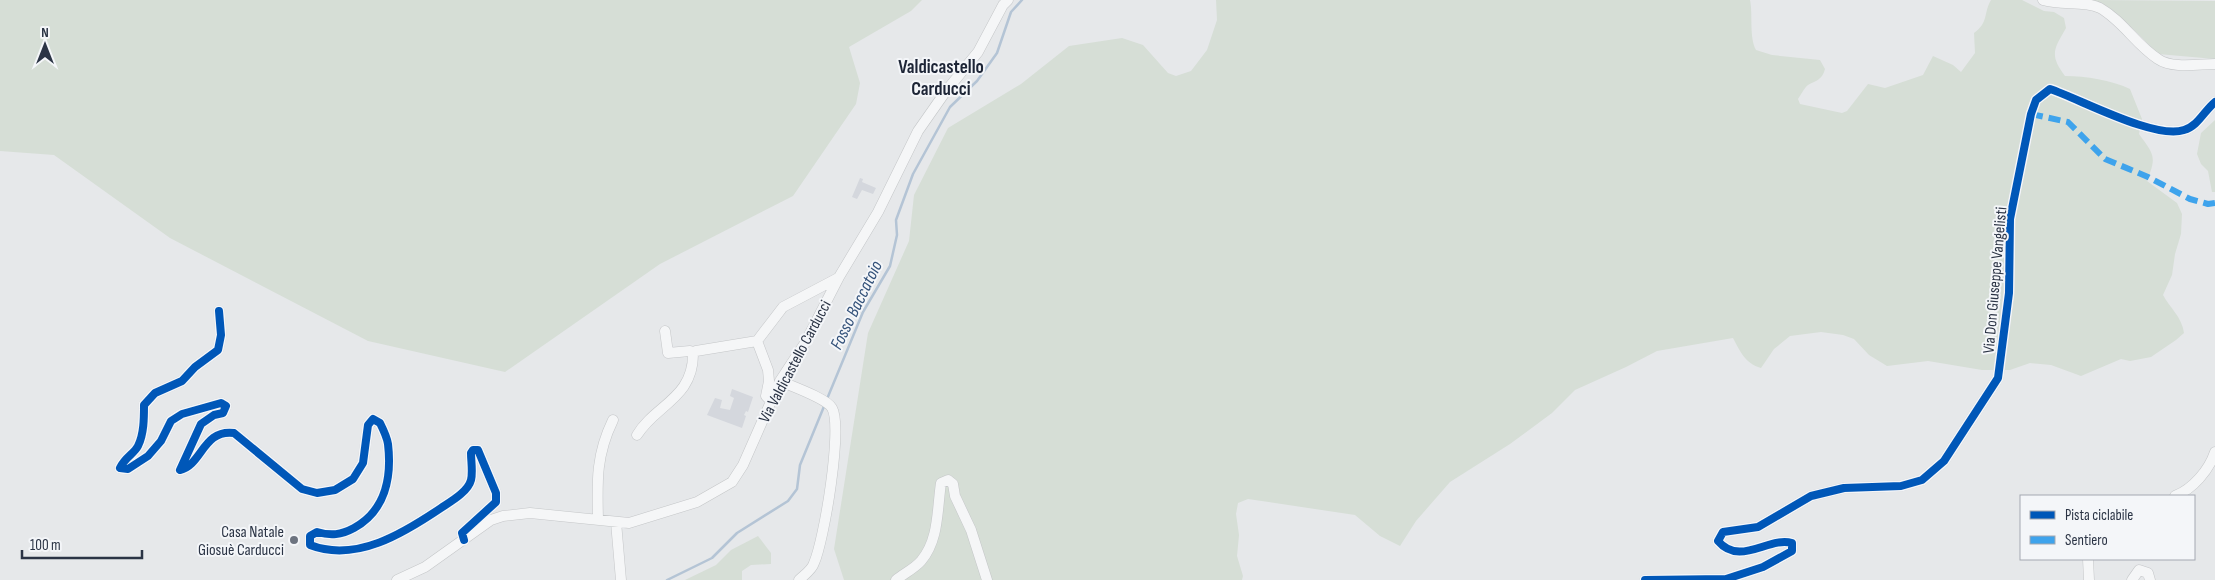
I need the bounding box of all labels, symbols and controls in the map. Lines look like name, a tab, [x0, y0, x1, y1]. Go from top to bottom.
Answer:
north arrow	[20, 20, 70, 70]
text: N	[41, 24, 49, 41]
district label: Valdicastello Carducci	[898, 56, 984, 101]
street label: Via Don Giuseppe Vangelisti	[1980, 206, 2011, 354]
water label: Fosso Baccatoio	[826, 257, 887, 353]
street label: Via Valdicastello Carducci	[755, 297, 836, 426]
legend	[2020, 495, 2195, 560]
text: Pista ciclabile	[2065, 506, 2133, 525]
place label: Casa Natale Giosuè Carducci	[198, 523, 284, 560]
scale bar	[22, 528, 142, 560]
text: Sentiero	[2065, 531, 2108, 550]
marker: Casa Natale Giosuè Carducci	[288, 534, 300, 546]
text: 100 m	[30, 536, 61, 555]

